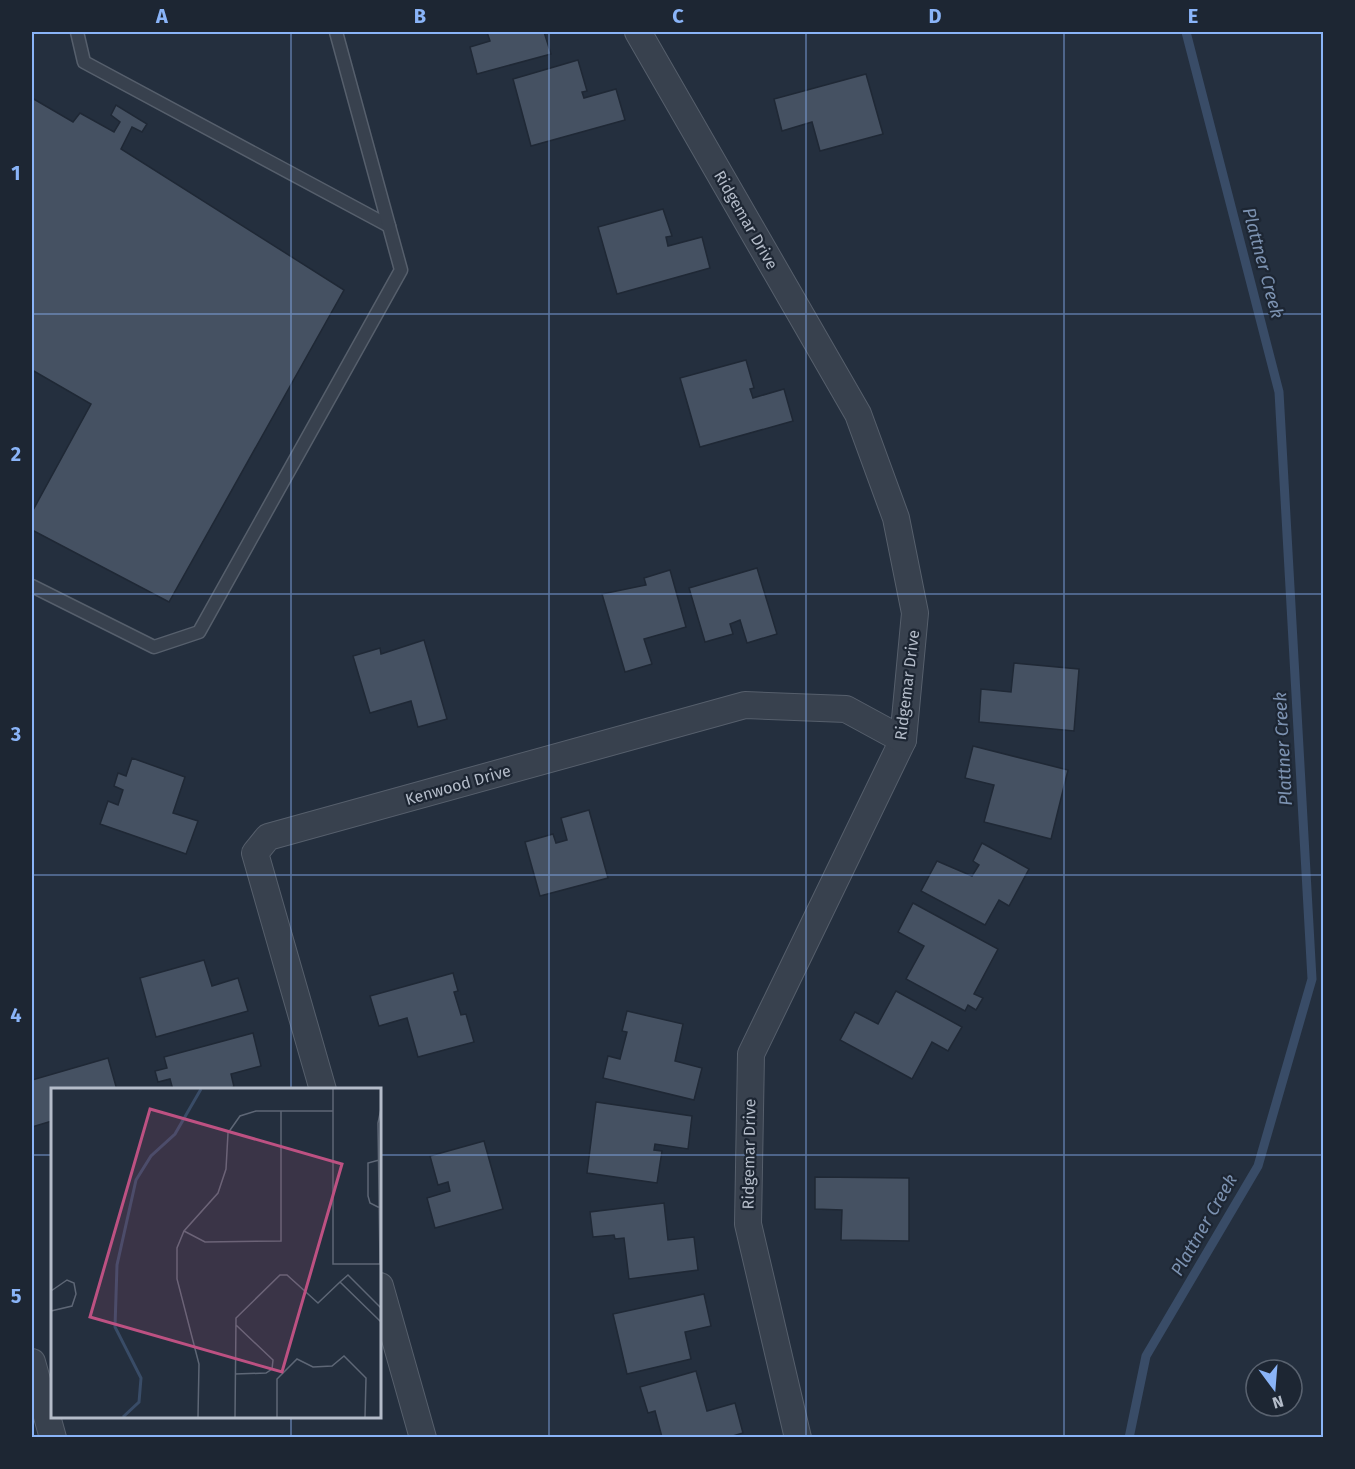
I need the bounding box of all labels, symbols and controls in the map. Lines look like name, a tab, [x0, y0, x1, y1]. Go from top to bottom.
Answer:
text: A	[155, 4, 169, 28]
text: B	[414, 4, 426, 28]
text: C	[672, 4, 684, 28]
text: D	[928, 4, 942, 28]
text: E	[1188, 4, 1198, 28]
text: 1	[11, 161, 21, 185]
street label: Ridgemar Drive	[710, 167, 782, 273]
water label: Plattner Creek	[1238, 205, 1288, 321]
text: 2	[11, 442, 21, 466]
street label: Ridgemar Drive	[891, 629, 923, 741]
water label: Plattner Creek	[1269, 691, 1297, 806]
text: 3	[10, 722, 21, 746]
street label: Kenwood Drive	[403, 761, 513, 809]
text: 4	[10, 1003, 22, 1027]
inset map	[51, 1088, 381, 1418]
street label: Ridgemar Drive	[739, 1098, 759, 1210]
water label: Plattner Creek	[1166, 1170, 1242, 1280]
text: 5	[11, 1284, 22, 1308]
north arrow	[1244, 1358, 1304, 1418]
text: N	[1270, 1391, 1286, 1413]

